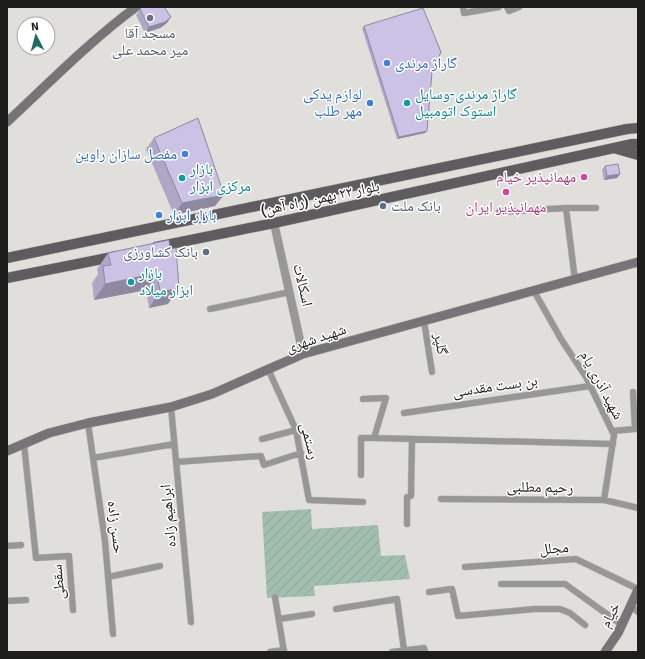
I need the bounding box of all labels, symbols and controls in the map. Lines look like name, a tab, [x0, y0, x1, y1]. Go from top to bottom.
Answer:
marker: مسجد آقا میر محمد علی	[145, 13, 155, 23]
north arrow	[16, 16, 56, 56]
text: N	[31, 20, 39, 33]
place label: مسجد آقا میر محمد علی	[112, 24, 188, 60]
place label: گاراژ مرندی	[395, 54, 457, 73]
marker: گاراژ مرندی	[382, 58, 392, 68]
place label: لوازم یدکی مهر طلب	[303, 85, 362, 120]
place label: گاراژ مرندی-وسایل استوک اتومبیل	[415, 85, 517, 121]
marker: لوازم یدکی مهر طلب	[365, 98, 375, 108]
marker: گاراژ مرندی-وسایل استوک اتومبیل	[402, 98, 412, 108]
place label: مفصل سازان راوین	[75, 145, 177, 164]
marker: مفصل سازان راوین	[180, 149, 190, 159]
place label: بازار مرکزی ابزار	[189, 160, 251, 196]
place label: مهمانپذیر خیام	[496, 168, 576, 187]
marker: مهمانپذیر خیام	[579, 172, 589, 182]
marker: بازار مرکزی ابزار	[177, 173, 187, 183]
street label: بلوار ۲۲ بهمن (راه آهن)	[259, 177, 381, 220]
marker: مهمانپذیر ایران	[501, 187, 511, 197]
place label: بانک ملت	[391, 197, 441, 215]
place label: مهمانپذیر ایران	[466, 198, 547, 217]
marker: بانک ملت	[378, 201, 388, 211]
place label: بازار ابزار	[166, 206, 217, 224]
marker: بازار ابزار	[154, 210, 164, 220]
place label: بانک کشاورزی	[123, 243, 198, 262]
marker: بانک کشاورزی	[201, 247, 211, 257]
street label: اسکالات	[289, 262, 317, 308]
place label: بازار ابزار میلاد	[138, 264, 193, 299]
marker: بازار ابزار میلاد	[126, 277, 136, 287]
street label: شهید شهری	[284, 320, 349, 357]
street label: گلپر	[430, 331, 452, 356]
street label: شهید آذری یام	[575, 347, 628, 423]
street label: بن بست مقدسی	[451, 371, 539, 402]
street label: رستمی	[296, 421, 323, 462]
street label: رحیم مطلبی	[507, 477, 574, 498]
street label: ابراهیم زاده	[156, 484, 181, 548]
street label: حسن زاده	[103, 499, 128, 555]
street label: مجلل	[539, 538, 570, 559]
street label: سقطی	[47, 563, 70, 600]
street label: خیام	[596, 599, 625, 631]

